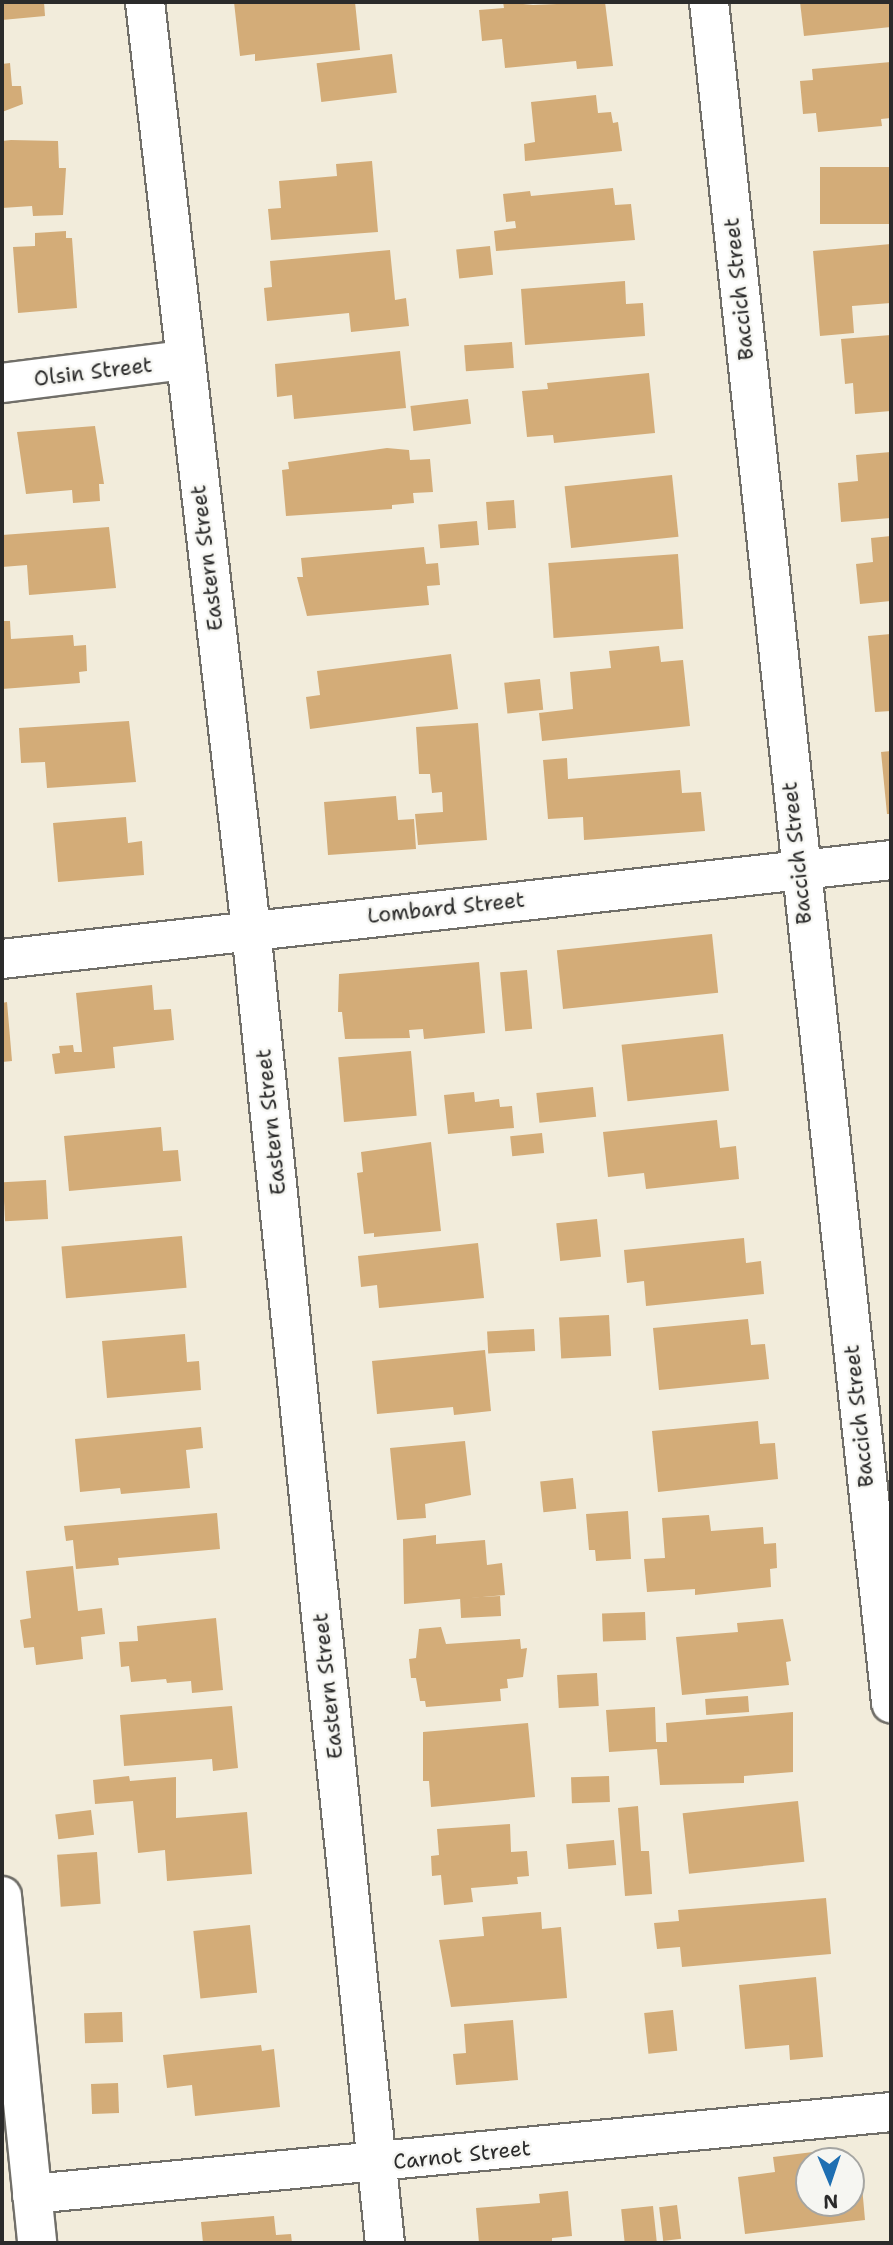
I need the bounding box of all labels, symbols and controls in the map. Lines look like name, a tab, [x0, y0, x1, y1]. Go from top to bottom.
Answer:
street label: Baccich Street	[719, 217, 759, 361]
street label: Olsin Street	[32, 352, 154, 392]
street label: Eastern Street	[186, 484, 228, 632]
street label: Baccich Street	[777, 781, 817, 925]
street label: Lombard Street	[366, 887, 526, 929]
street label: Eastern Street	[251, 1048, 291, 1196]
street label: Baccich Street	[839, 1344, 879, 1488]
street label: Eastern Street	[308, 1612, 348, 1760]
street label: Carnot Street	[392, 2135, 532, 2175]
north arrow	[795, 2147, 865, 2217]
text: N	[823, 2189, 839, 2214]

